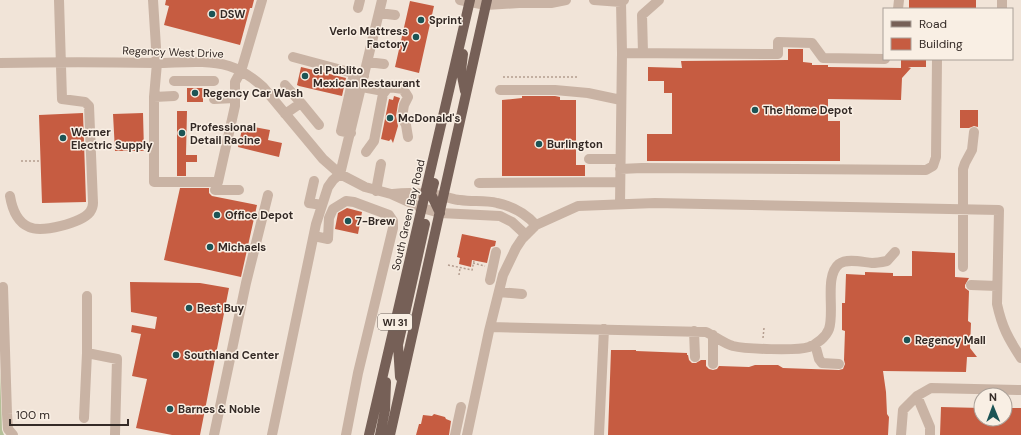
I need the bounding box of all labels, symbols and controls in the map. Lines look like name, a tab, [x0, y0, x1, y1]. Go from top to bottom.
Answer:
place label: DSW	[220, 7, 246, 21]
legend	[883, 8, 1013, 60]
marker: DSW	[207, 9, 217, 19]
place label: Sprint	[429, 13, 462, 27]
marker: Sprint	[416, 15, 426, 25]
text: Road	[919, 16, 947, 32]
place label: Verlo Mattress Factory	[329, 24, 408, 51]
marker: Verlo Mattress Factory	[411, 32, 421, 42]
text: Building	[919, 36, 963, 52]
street label: Regency West Drive	[122, 43, 224, 61]
place label: el Publito Mexican Restaurant	[313, 63, 420, 90]
marker: el Publito Mexican Restaurant	[300, 71, 310, 81]
place label: Regency Car Wash	[203, 86, 303, 100]
marker: Regency Car Wash	[190, 88, 200, 98]
place label: The Home Depot	[763, 103, 853, 117]
marker: The Home Depot	[750, 105, 760, 115]
place label: McDonald's	[398, 111, 460, 125]
marker: McDonald's	[385, 113, 395, 123]
place label: Professional Detail Racine	[190, 120, 261, 147]
place label: Werner Electric Supply	[71, 125, 153, 152]
marker: Professional Detail Racine	[177, 128, 187, 138]
marker: Werner Electric Supply	[58, 133, 68, 143]
place label: Burlington	[547, 137, 603, 151]
marker: Burlington	[534, 139, 544, 149]
street label: South Green Bay Road	[388, 158, 428, 272]
place label: Office Depot	[225, 208, 293, 222]
marker: Office Depot	[212, 210, 222, 220]
place label: 7-Brew	[356, 214, 395, 228]
marker: 7-Brew	[343, 216, 353, 226]
place label: Michaels	[218, 240, 266, 254]
marker: Michaels	[205, 242, 215, 252]
place label: Best Buy	[197, 301, 244, 315]
marker: Best Buy	[184, 303, 194, 313]
road number: WI 31	[378, 314, 412, 330]
place label: Regency Mall	[915, 333, 986, 347]
marker: Regency Mall	[902, 335, 912, 345]
place label: Southland Center	[184, 348, 279, 362]
marker: Southland Center	[171, 350, 181, 360]
north arrow	[973, 387, 1013, 427]
text: N	[989, 390, 997, 404]
scale bar	[10, 401, 128, 427]
place label: Barnes & Noble	[178, 402, 261, 416]
marker: Barnes & Noble	[165, 404, 175, 414]
text: 100 m	[16, 407, 50, 423]

